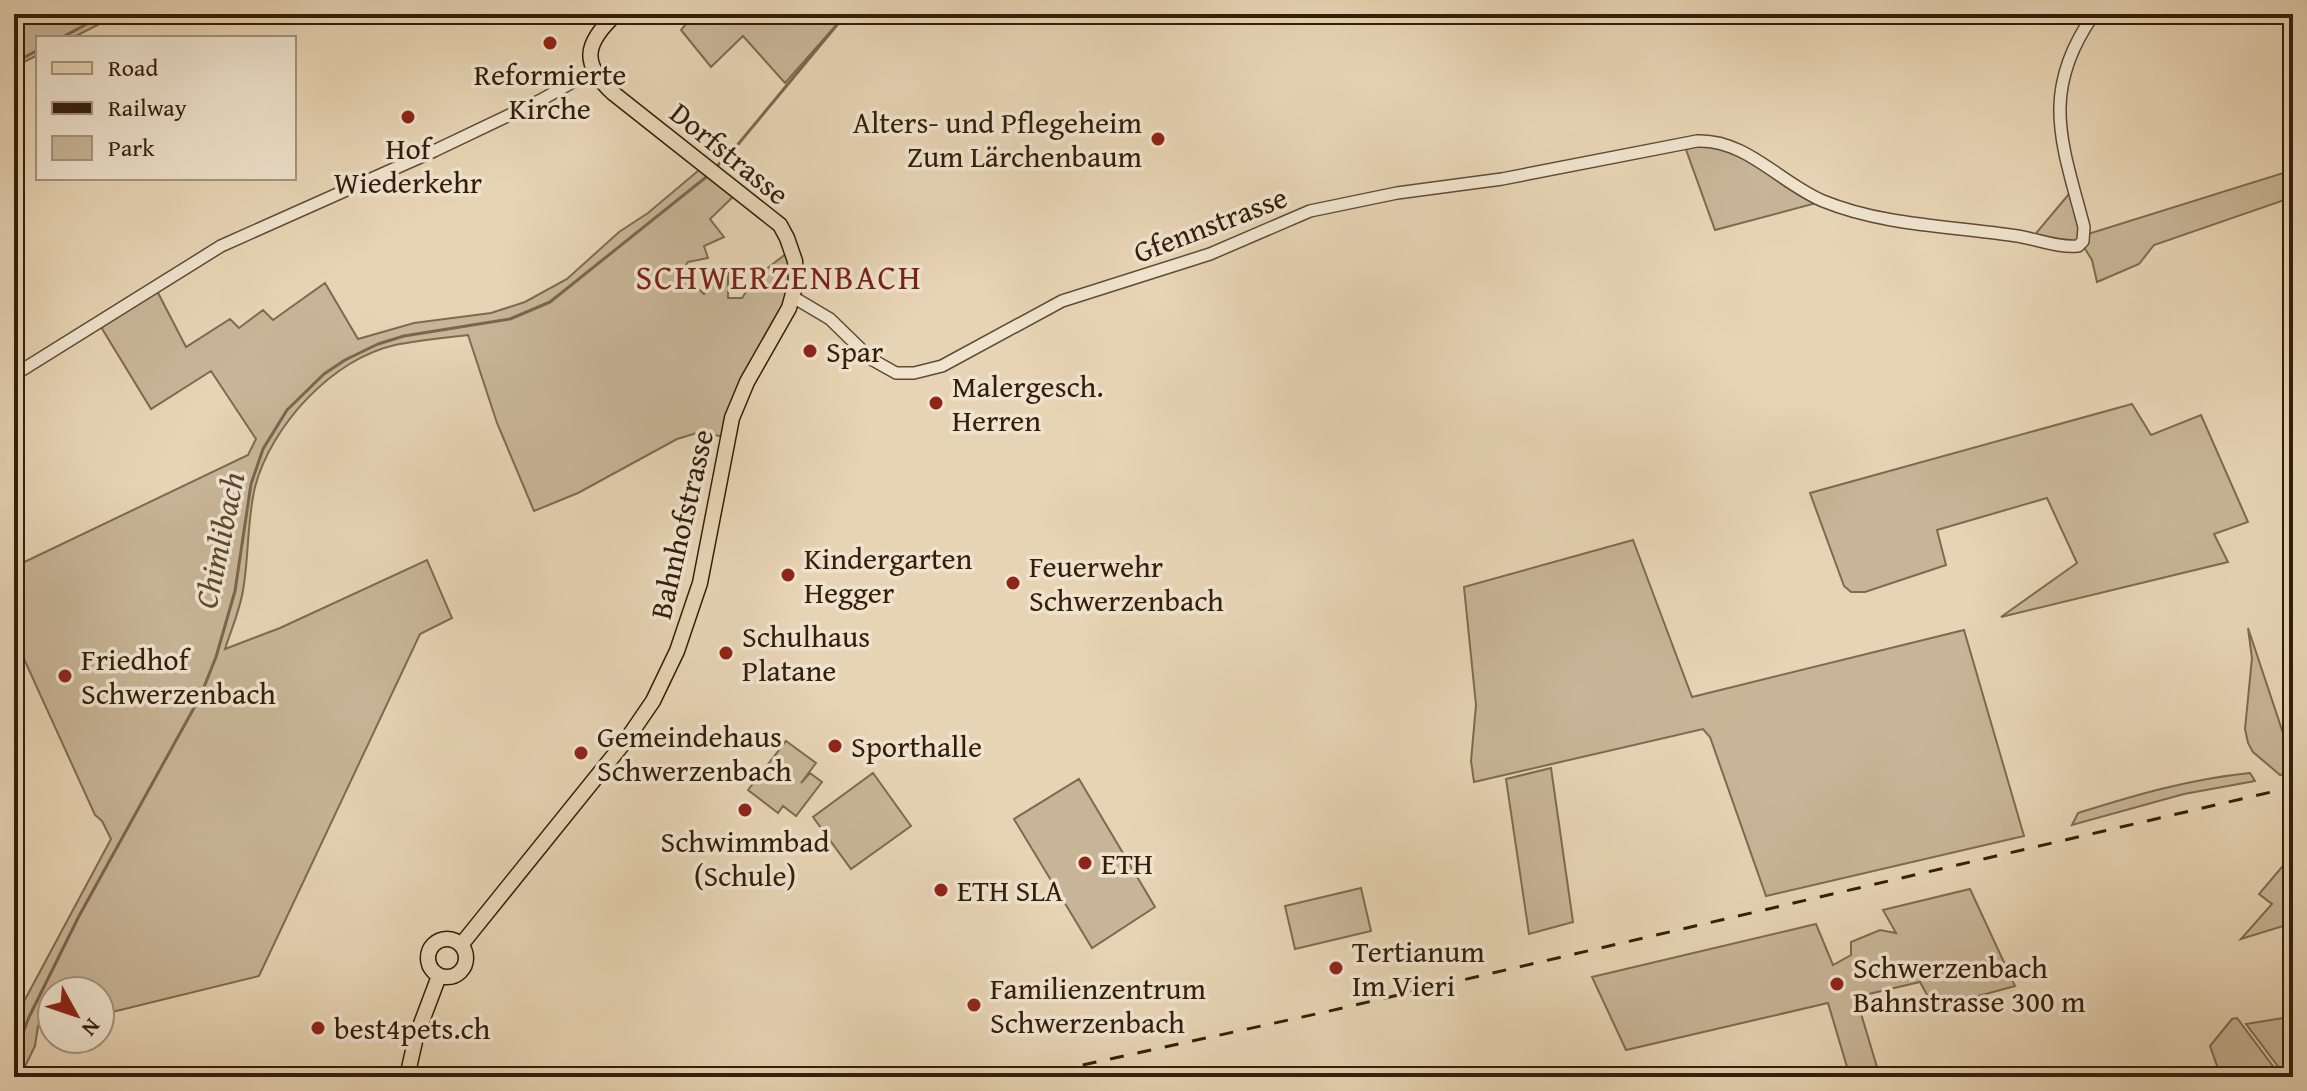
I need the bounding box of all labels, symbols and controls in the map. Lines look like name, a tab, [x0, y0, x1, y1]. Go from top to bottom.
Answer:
marker: Reformierte Kirche	[541, 34, 559, 52]
legend	[36, 36, 296, 180]
text: Road	[108, 50, 158, 85]
place label: Reformierte Kirche	[474, 52, 626, 130]
text: Railway	[108, 90, 187, 125]
street label: Dorfstrasse	[661, 91, 799, 215]
place label: Alters- und Pflegeheim Zum Lärchenbaum	[853, 100, 1142, 178]
marker: Hof Wiederkehr	[399, 108, 417, 126]
place label: Hof Wiederkehr	[334, 126, 482, 204]
text: Park	[108, 130, 155, 165]
marker: Alters- und Pflegeheim Zum Lärchenbaum	[1149, 130, 1167, 148]
street label: Gfennstrasse	[1127, 174, 1293, 274]
district label: SCHWERZENBACH	[635, 252, 923, 301]
place label: Spar	[826, 329, 883, 373]
marker: Spar	[801, 342, 819, 360]
place label: Malergesch. Herren	[952, 364, 1104, 442]
marker: Malergesch. Herren	[927, 394, 945, 412]
street label: Bahnhofstrasse	[638, 425, 724, 623]
water label: Chimlibach	[182, 467, 256, 613]
place label: Kindergarten Hegger	[804, 536, 973, 614]
place label: Feuerwehr Schwerzenbach	[1029, 544, 1224, 622]
marker: Kindergarten Hegger	[779, 566, 797, 584]
marker: Feuerwehr Schwerzenbach	[1004, 574, 1022, 592]
place label: Schulhaus Platane	[742, 614, 870, 692]
place label: Friedhof Schwerzenbach	[81, 637, 276, 715]
marker: Schulhaus Platane	[717, 644, 735, 662]
marker: Friedhof Schwerzenbach	[56, 667, 74, 685]
place label: Gemeindehaus Schwerzenbach	[597, 714, 792, 792]
place label: Sporthalle	[851, 724, 982, 768]
marker: Sporthalle	[826, 737, 844, 755]
marker: Gemeindehaus Schwerzenbach	[572, 744, 590, 762]
marker: Schwimmbad (Schule)	[736, 801, 754, 819]
place label: Schwimmbad (Schule)	[661, 819, 829, 897]
place label: ETH	[1101, 841, 1153, 885]
marker: ETH	[1076, 854, 1094, 872]
place label: ETH SLA	[957, 868, 1063, 912]
marker: ETH SLA	[932, 881, 950, 899]
place label: Tertianum Im Vieri	[1352, 929, 1485, 1007]
place label: Schwerzenbach Bahnstrasse 300 m	[1853, 945, 2086, 1023]
marker: Tertianum Im Vieri	[1327, 959, 1345, 977]
place label: Familienzentrum Schwerzenbach	[990, 966, 1207, 1044]
north arrow	[36, 975, 116, 1055]
marker: Schwerzenbach Bahnstrasse 300 m	[1828, 975, 1846, 993]
marker: Familienzentrum Schwerzenbach	[965, 996, 983, 1014]
place label: best4pets.ch	[334, 1006, 490, 1050]
text: N	[74, 1012, 108, 1044]
marker: best4pets.ch	[309, 1019, 327, 1037]

